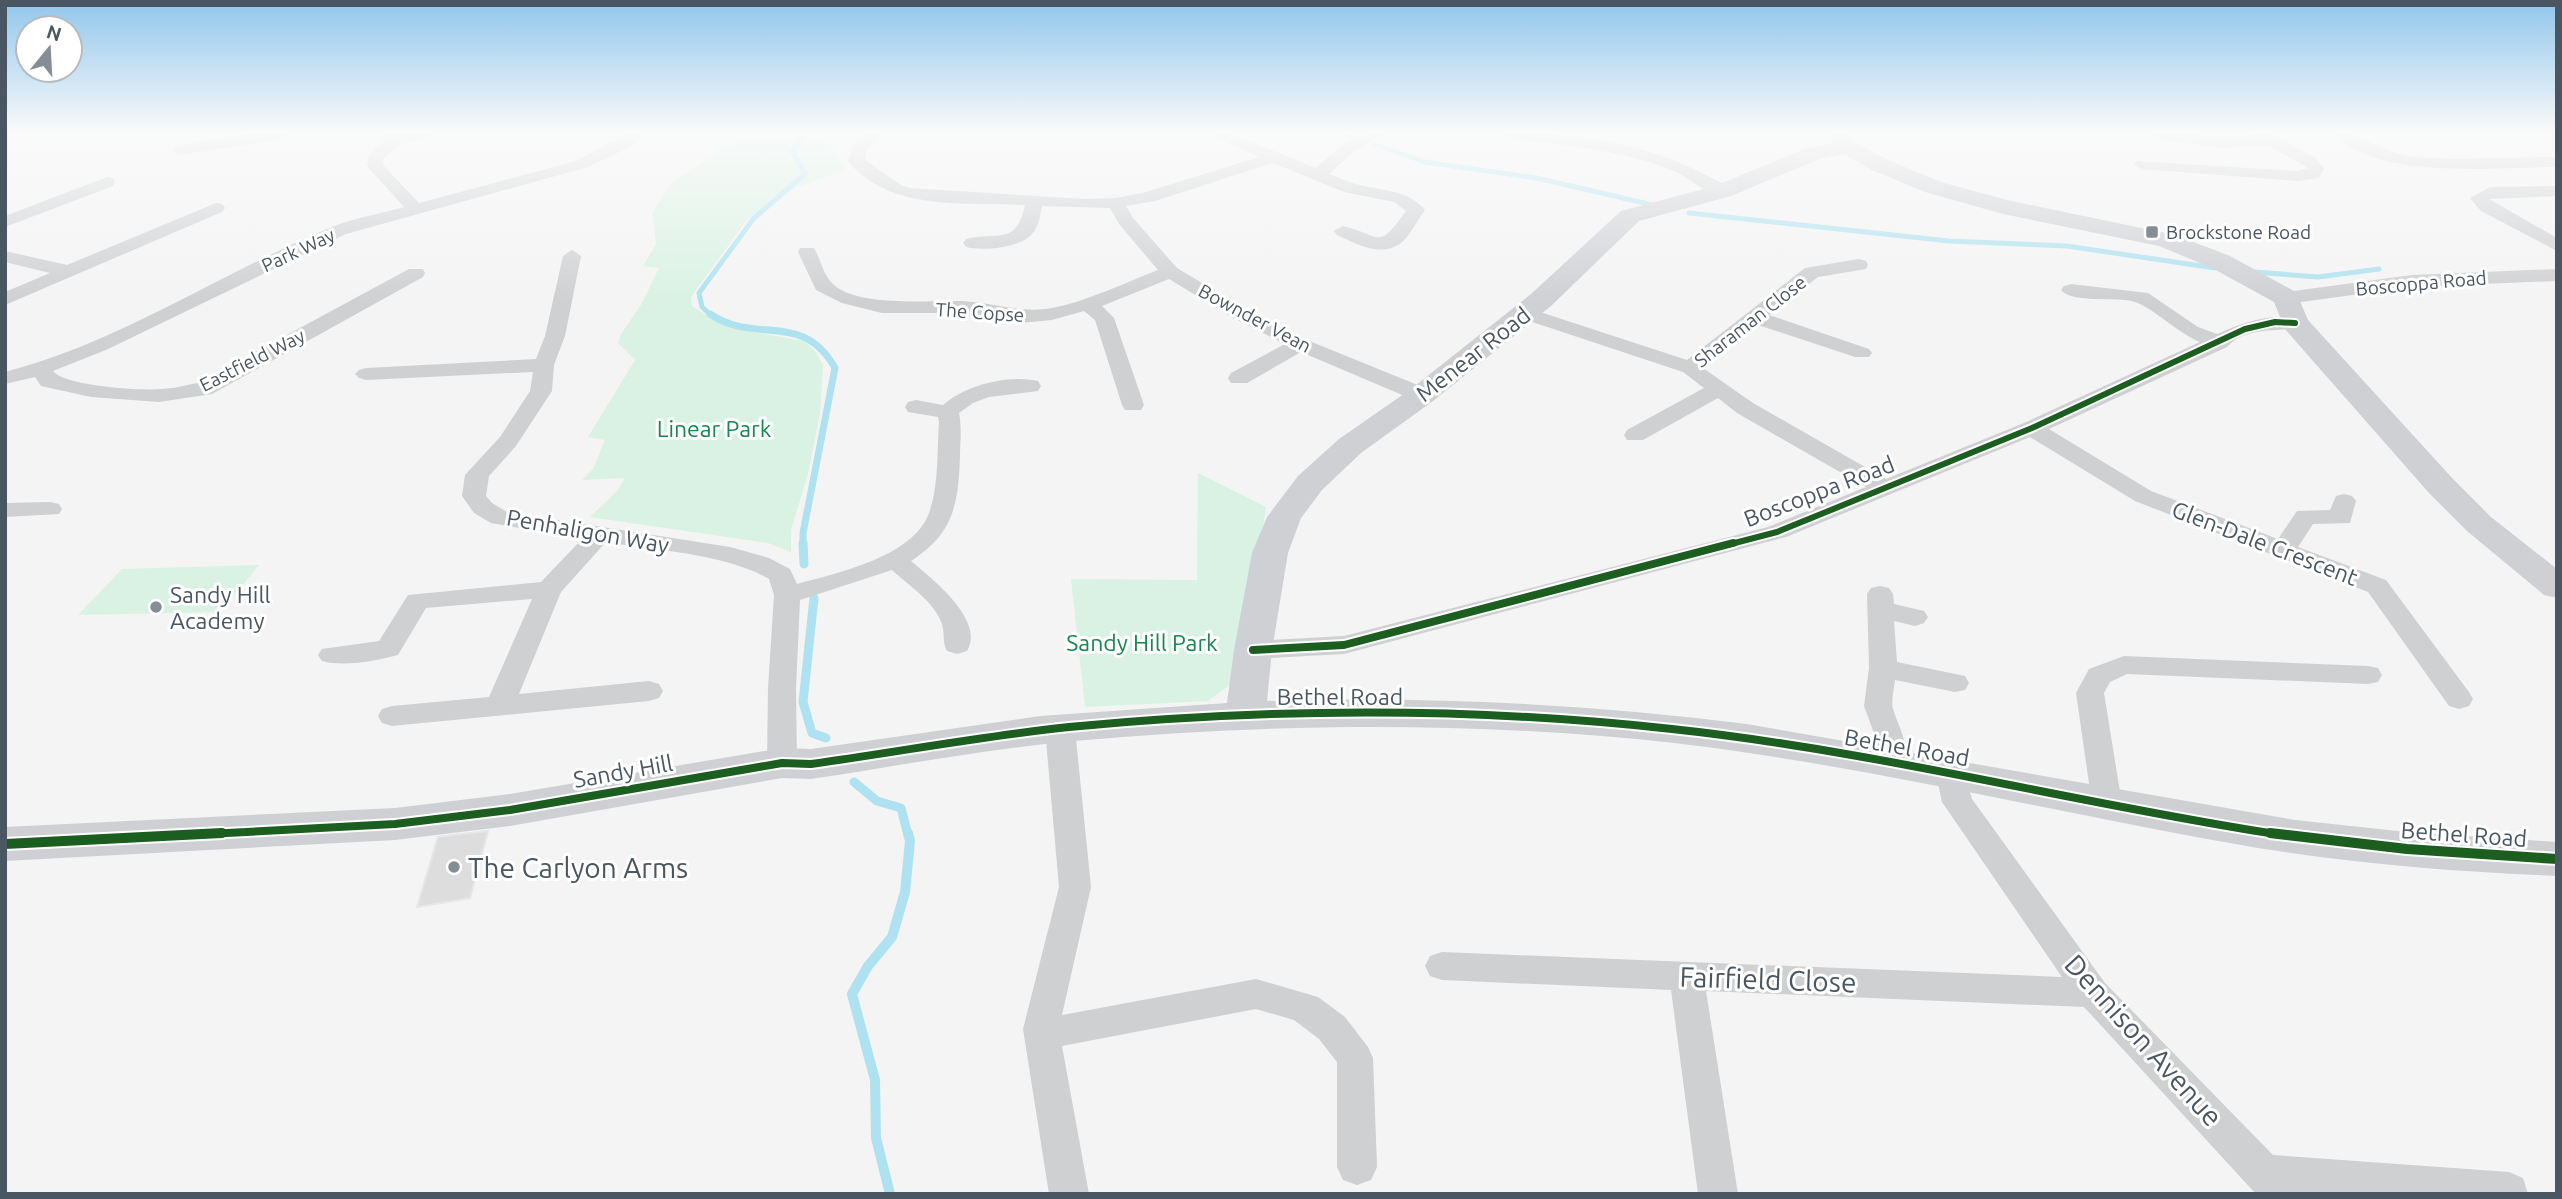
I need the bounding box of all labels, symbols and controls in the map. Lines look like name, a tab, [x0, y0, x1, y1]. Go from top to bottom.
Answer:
north arrow	[14, 14, 84, 84]
text: N	[44, 20, 64, 45]
place label: Brockstone Road	[2166, 221, 2311, 243]
street label: Park Way	[258, 224, 338, 276]
marker: Brockstone Road	[2144, 224, 2160, 240]
street label: Boscoppa Road	[2355, 266, 2487, 300]
street label: Sharaman Close	[1690, 271, 1810, 371]
street label: Bownder Vean	[1195, 279, 1315, 357]
street label: The Copse	[935, 298, 1025, 326]
street label: Menear Road	[1411, 302, 1535, 406]
street label: Eastfield Way	[196, 324, 308, 396]
park label: Linear Park	[657, 416, 772, 441]
street label: Boscoppa Road	[1740, 451, 1898, 531]
street label: Glen-Dale Crescent	[2169, 496, 2361, 590]
street label: Penhaligon Way	[505, 504, 671, 558]
place label: Sandy Hill Academy	[170, 582, 271, 633]
marker: Sandy Hill Academy	[148, 599, 164, 615]
park label: Sandy Hill Park	[1066, 630, 1218, 655]
street label: Bethel Road	[1277, 684, 1403, 709]
street label: Bethel Road	[1843, 724, 1971, 770]
street label: Sandy Hill	[571, 750, 675, 792]
street label: Bethel Road	[2400, 817, 2528, 851]
place label: The Carlyon Arms	[468, 852, 688, 883]
marker: The Carlyon Arms	[446, 859, 462, 875]
street label: Dennison Avenue	[2059, 948, 2229, 1132]
street label: Fairfield Close	[1679, 960, 1857, 998]

